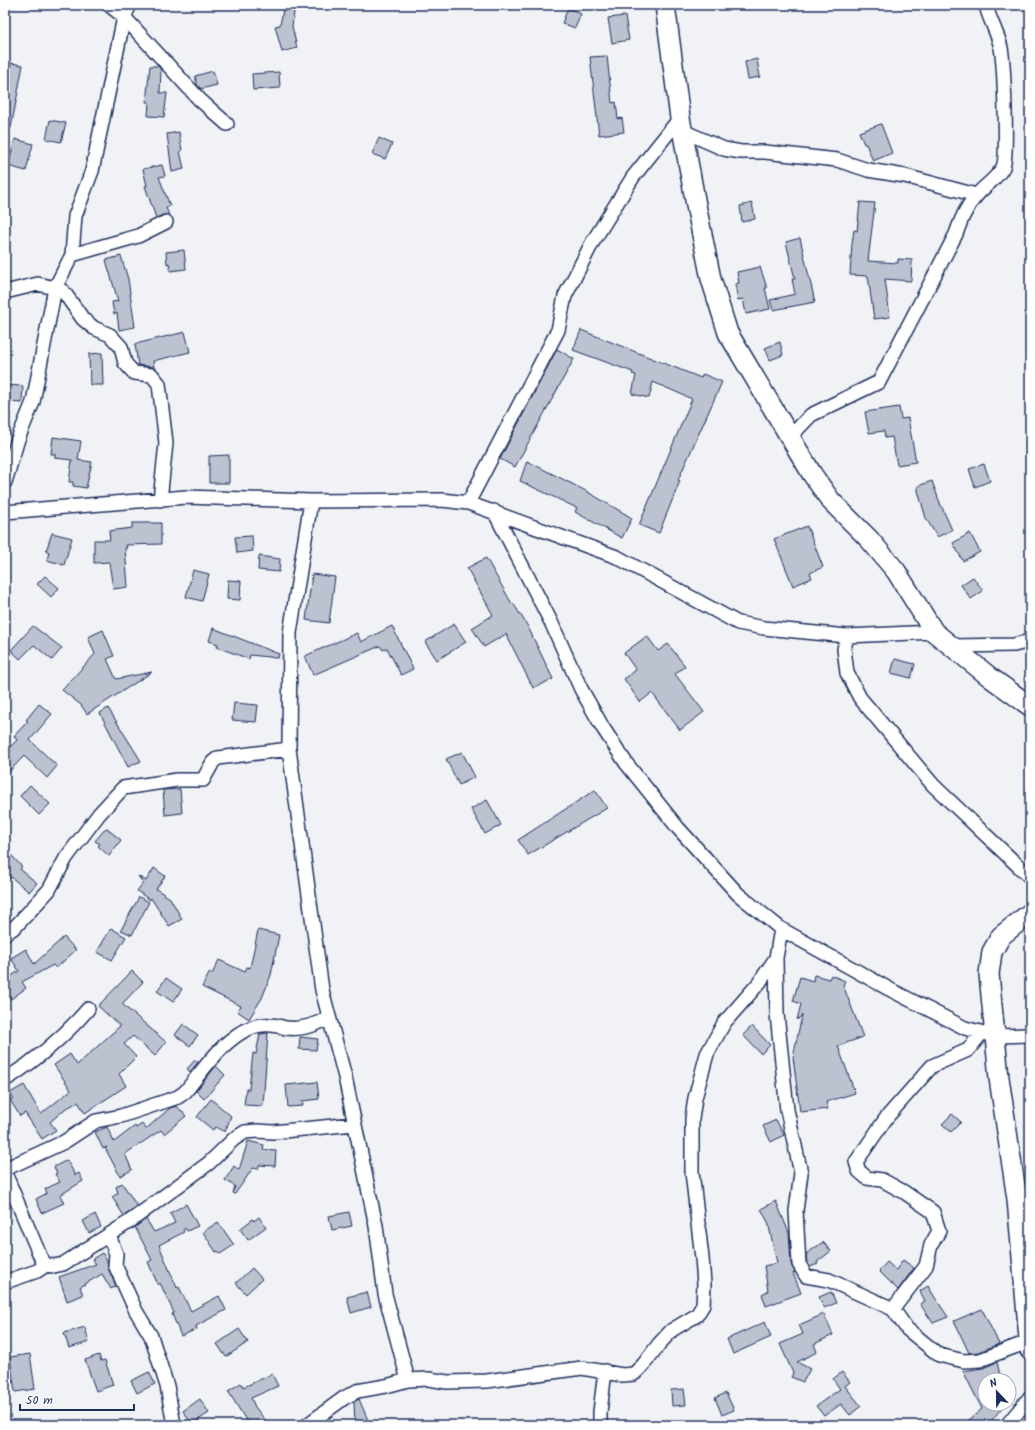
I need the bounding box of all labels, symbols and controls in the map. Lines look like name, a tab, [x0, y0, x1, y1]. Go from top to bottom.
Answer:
north arrow	[977, 1372, 1017, 1412]
text: N	[987, 1374, 1000, 1393]
scale bar	[20, 1386, 134, 1412]
text: 50 m	[26, 1391, 53, 1410]

